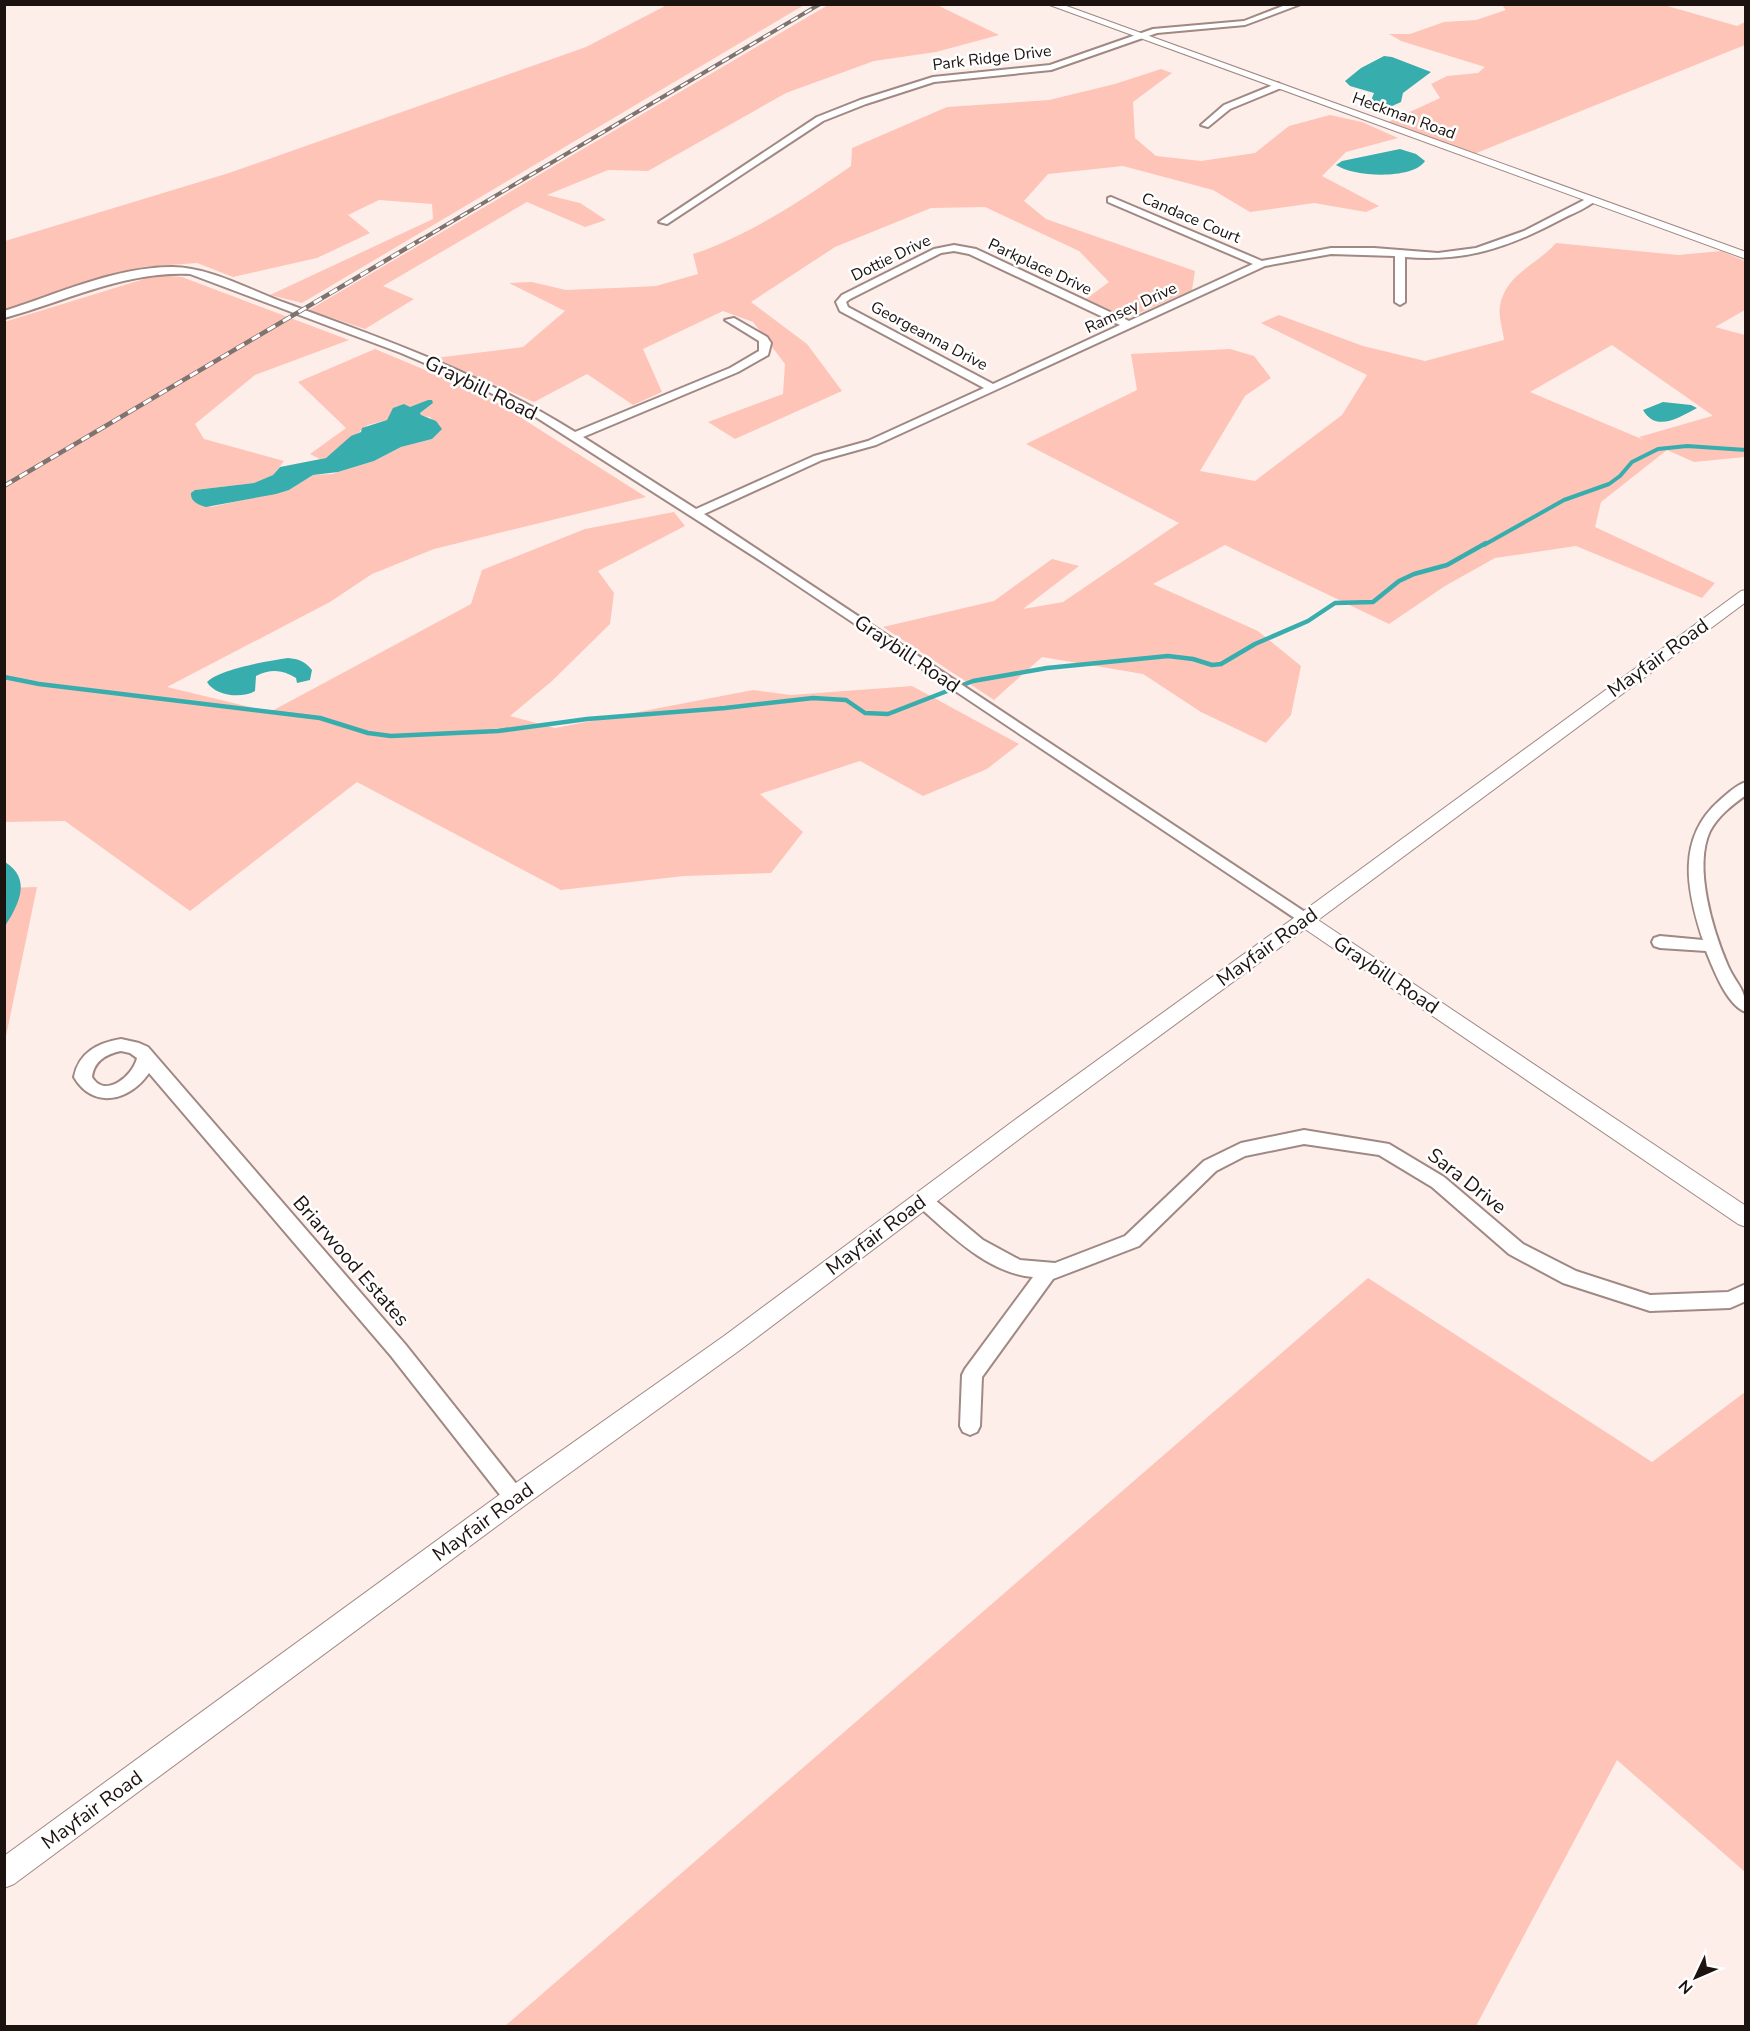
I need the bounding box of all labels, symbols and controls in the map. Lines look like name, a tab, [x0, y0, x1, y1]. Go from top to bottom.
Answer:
street label: Park Ridge Drive	[931, 40, 1053, 76]
street label: Heckman Road	[1349, 87, 1459, 145]
street label: Candace Court	[1138, 187, 1244, 249]
street label: Dottie Drive	[848, 229, 934, 287]
street label: Parkplace Drive	[984, 233, 1096, 301]
street label: Ramsey Drive	[1081, 277, 1181, 339]
street label: Georgeanna Drive	[867, 296, 991, 376]
street label: Graybill Road	[420, 349, 542, 427]
street label: Graybill Road	[849, 609, 965, 699]
street label: Mayfair Road	[1602, 612, 1714, 704]
street label: Mayfair Road	[1211, 901, 1323, 993]
street label: Graybill Road	[1328, 930, 1444, 1020]
street label: Sara Drive	[1422, 1142, 1512, 1220]
street label: Mayfair Road	[821, 1189, 931, 1281]
street label: Briarwood Estates	[287, 1190, 415, 1332]
street label: Mayfair Road	[427, 1476, 539, 1568]
street label: Mayfair Road	[36, 1764, 148, 1856]
north arrow	[1666, 1947, 1726, 2007]
text: N	[1674, 1975, 1698, 1999]

